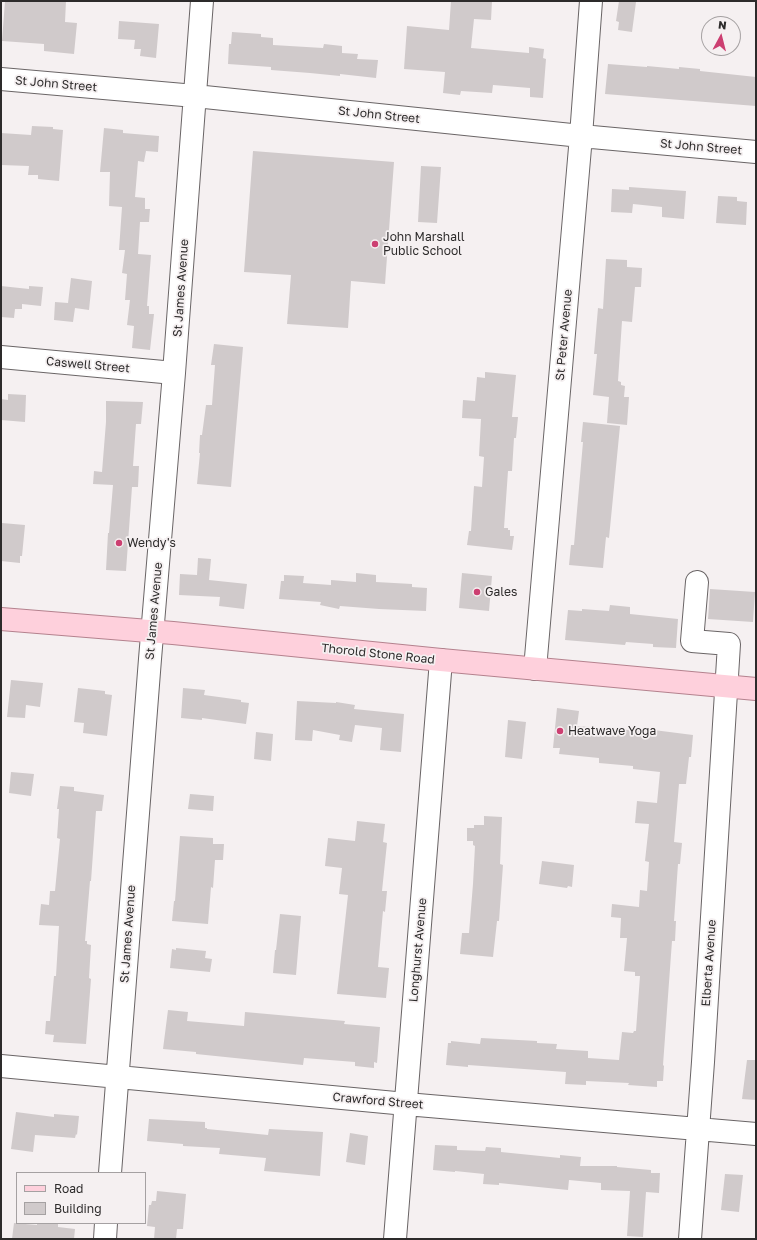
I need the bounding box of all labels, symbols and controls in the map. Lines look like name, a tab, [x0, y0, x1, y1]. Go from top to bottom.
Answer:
north arrow	[701, 16, 741, 56]
text: N	[717, 18, 727, 32]
street label: St John Street	[14, 73, 98, 95]
street label: St John Street	[337, 104, 421, 126]
street label: St John Street	[659, 136, 743, 158]
place label: John Marshall Public School	[383, 230, 465, 258]
street label: St James Avenue	[170, 239, 192, 337]
marker: John Marshall Public School	[370, 239, 380, 249]
street label: St Peter Avenue	[553, 289, 575, 381]
street label: Caswell Street	[46, 354, 130, 376]
place label: Wendy's	[127, 536, 176, 550]
marker: Wendy's	[114, 538, 124, 548]
street label: St James Avenue	[143, 562, 165, 660]
place label: Gales	[485, 585, 517, 599]
marker: Gales	[472, 587, 482, 597]
street label: Thorold Stone Road	[321, 641, 435, 667]
place label: Heatwave Yoga	[568, 724, 656, 738]
marker: Heatwave Yoga	[555, 726, 565, 736]
street label: St James Avenue	[117, 885, 139, 983]
street label: Longhurst Avenue	[406, 897, 430, 1003]
street label: Elberta Avenue	[699, 919, 719, 1007]
street label: Crawford Street	[332, 1090, 424, 1112]
legend	[16, 1172, 146, 1224]
text: Road	[54, 1181, 83, 1196]
text: Building	[54, 1201, 102, 1216]

